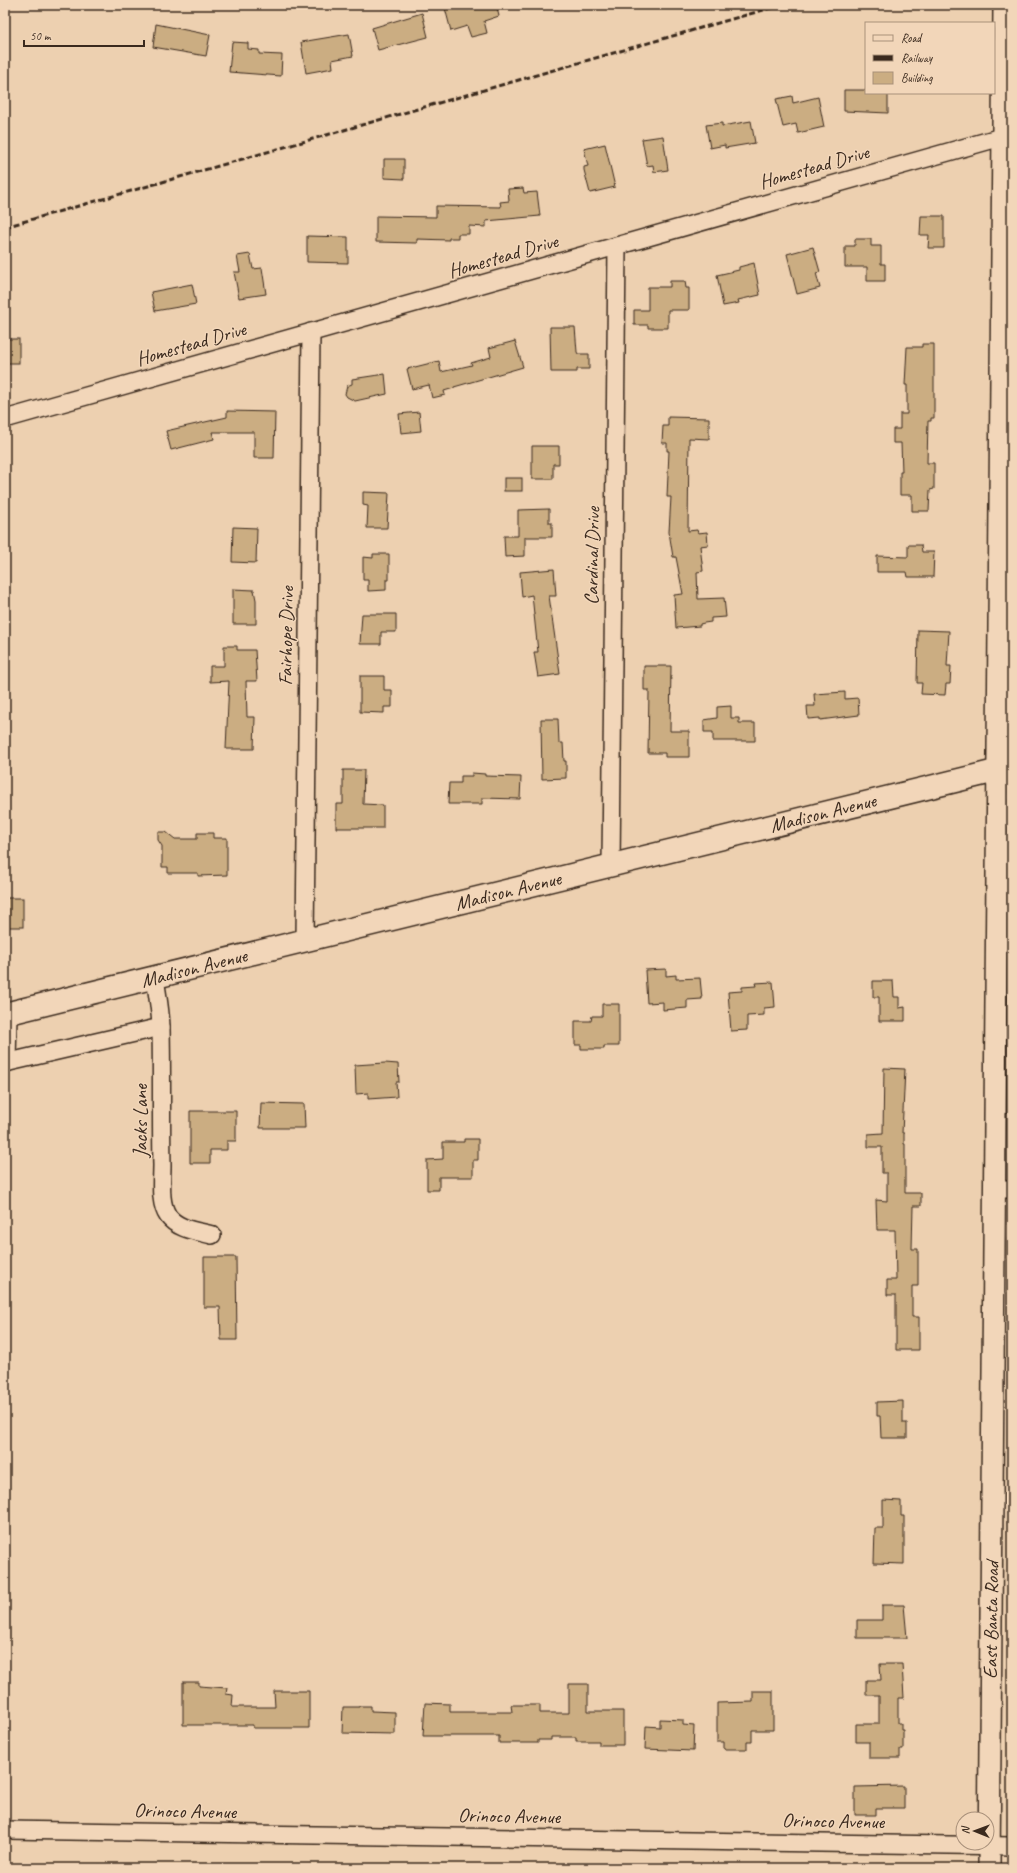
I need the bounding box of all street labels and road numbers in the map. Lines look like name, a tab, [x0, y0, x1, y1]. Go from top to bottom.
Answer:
street label: Homestead Drive	[756, 139, 873, 195]
street label: Homestead Drive	[445, 228, 562, 284]
street label: Homestead Drive	[133, 316, 250, 372]
street label: Cardinal Drive	[579, 505, 605, 605]
street label: Fairhope Drive	[273, 585, 299, 686]
street label: Madison Avenue	[767, 787, 880, 838]
street label: Madison Avenue	[452, 865, 565, 916]
street label: Madison Avenue	[138, 942, 251, 993]
street label: Jacks Lane	[128, 1083, 153, 1158]
street label: East Banta Road	[977, 1558, 1005, 1679]
street label: Orinoco Avenue	[134, 1798, 238, 1824]
street label: Orinoco Avenue	[458, 1803, 562, 1829]
street label: Orinoco Avenue	[782, 1808, 886, 1834]

